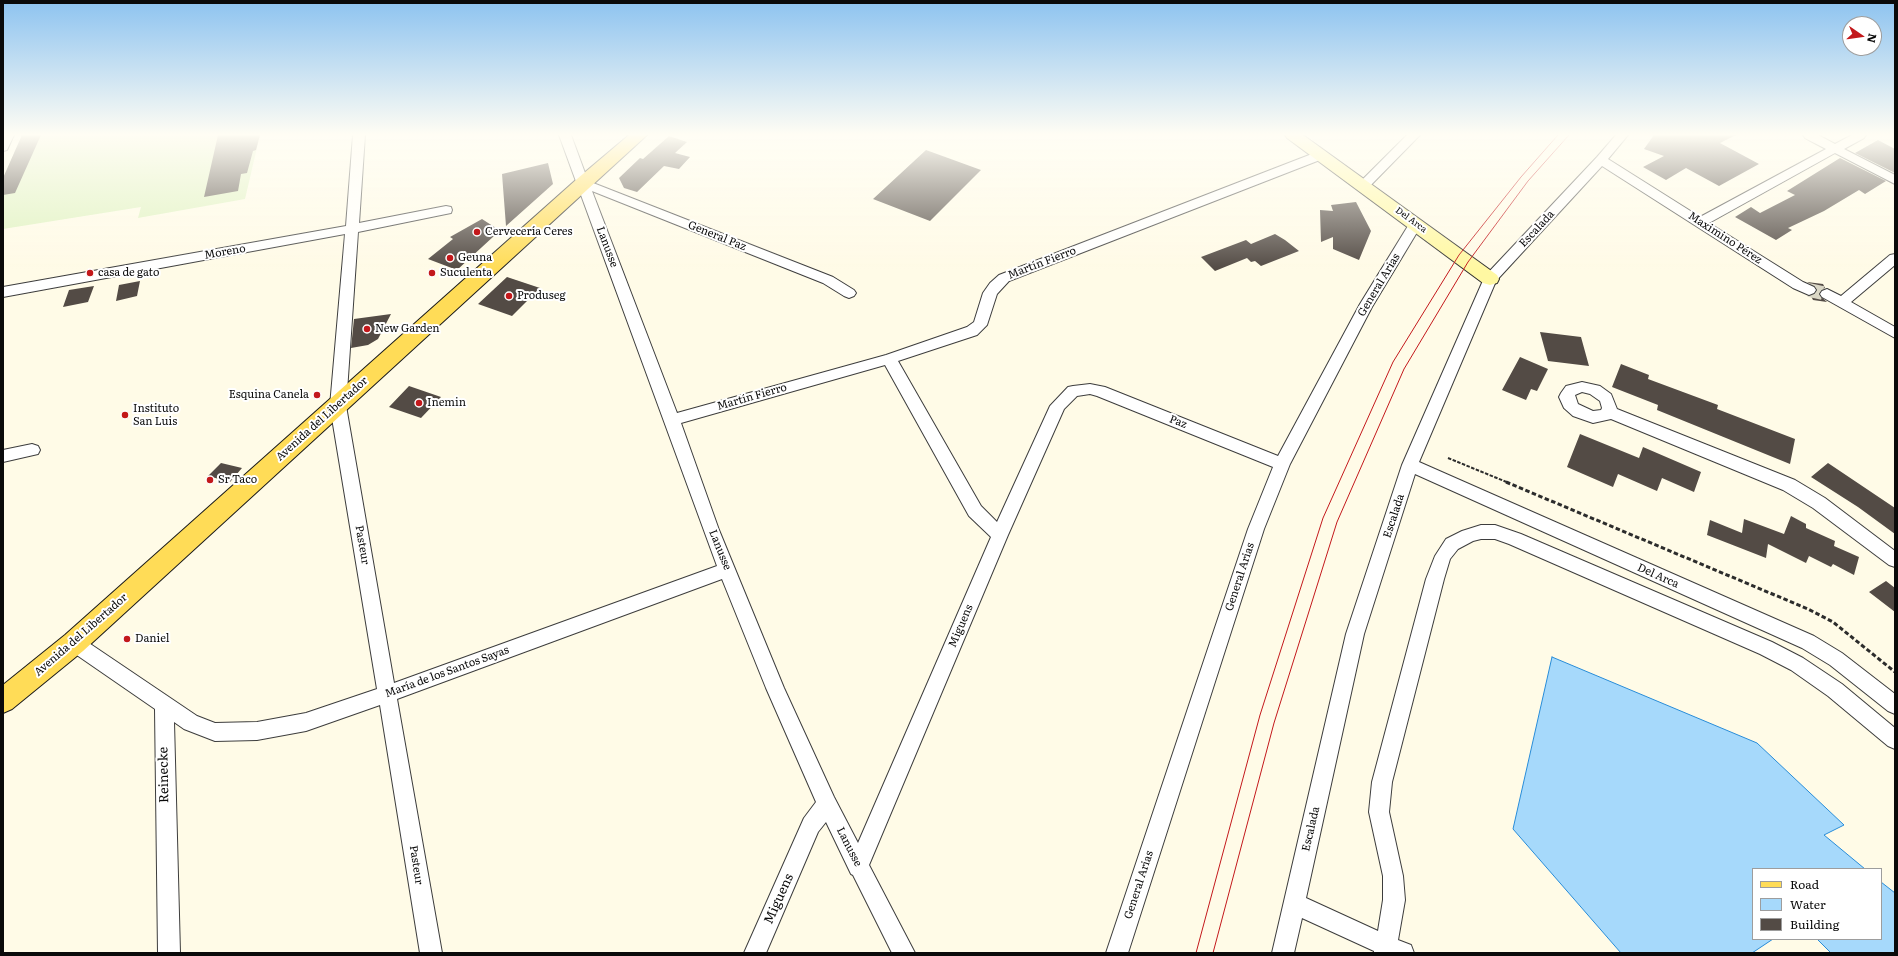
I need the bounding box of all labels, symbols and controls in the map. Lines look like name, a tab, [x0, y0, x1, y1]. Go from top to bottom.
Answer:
north arrow	[1842, 16, 1882, 56]
text: N	[1864, 32, 1882, 45]
street label: Del Arca	[1393, 205, 1429, 235]
street label: Escalada	[1517, 208, 1557, 250]
street label: Maximino Pérez	[1686, 209, 1764, 267]
street label: General Paz	[686, 218, 748, 254]
place label: Cervecería Ceres	[485, 225, 572, 239]
street label: Lanusse	[593, 225, 621, 269]
marker: Cervecería Ceres	[472, 227, 482, 237]
street label: Moreno	[203, 242, 247, 262]
street label: Martín Fierro	[1006, 244, 1078, 282]
place label: Geuna	[458, 251, 492, 265]
street label: General Arias	[1355, 251, 1403, 319]
marker: Geuna	[445, 253, 455, 263]
place label: casa de gato	[98, 266, 159, 280]
place label: Suculenta	[440, 266, 492, 280]
marker: casa de gato	[85, 268, 95, 278]
marker: Suculenta	[427, 268, 437, 278]
place label: Produseg	[517, 289, 566, 303]
marker: Produseg	[504, 291, 514, 301]
place label: New Garden	[375, 322, 440, 336]
marker: New Garden	[362, 324, 372, 334]
street label: Avenida del Libertador	[273, 374, 371, 464]
street label: Martín Fierro	[716, 381, 788, 413]
place label: Esquina Canela	[229, 388, 309, 402]
marker: Esquina Canela	[312, 390, 322, 400]
place label: Inemin	[427, 396, 466, 410]
marker: Inemin	[414, 398, 424, 408]
place label: Instituto San Luis	[133, 402, 179, 428]
marker: Instituto San Luis	[120, 410, 130, 420]
street label: Paz	[1167, 413, 1189, 431]
place label: Sr Taco	[218, 473, 257, 487]
marker: Sr Taco	[205, 475, 215, 485]
street label: Escalada	[1381, 492, 1407, 540]
street label: Pasteur	[352, 524, 372, 566]
street label: Lanusse	[706, 528, 734, 572]
street label: General Arias	[1223, 541, 1257, 613]
street label: Del Arca	[1635, 561, 1681, 591]
street label: Avenida del Libertador	[32, 591, 130, 679]
street label: Miguens	[946, 603, 976, 649]
place label: Daniel	[135, 632, 169, 646]
marker: Daniel	[122, 634, 132, 644]
street label: María de los Santos Sayas	[383, 643, 511, 701]
street label: Reinecke	[156, 747, 172, 803]
street label: Escalada	[1299, 805, 1323, 853]
street label: Lanusse	[833, 825, 865, 869]
street label: Pasteur	[406, 844, 426, 886]
street label: General Arias	[1122, 849, 1156, 921]
legend	[1752, 868, 1882, 940]
street label: Miguens	[761, 871, 797, 927]
text: Road	[1790, 875, 1819, 893]
text: Water	[1790, 895, 1826, 913]
text: Building	[1790, 915, 1839, 933]

